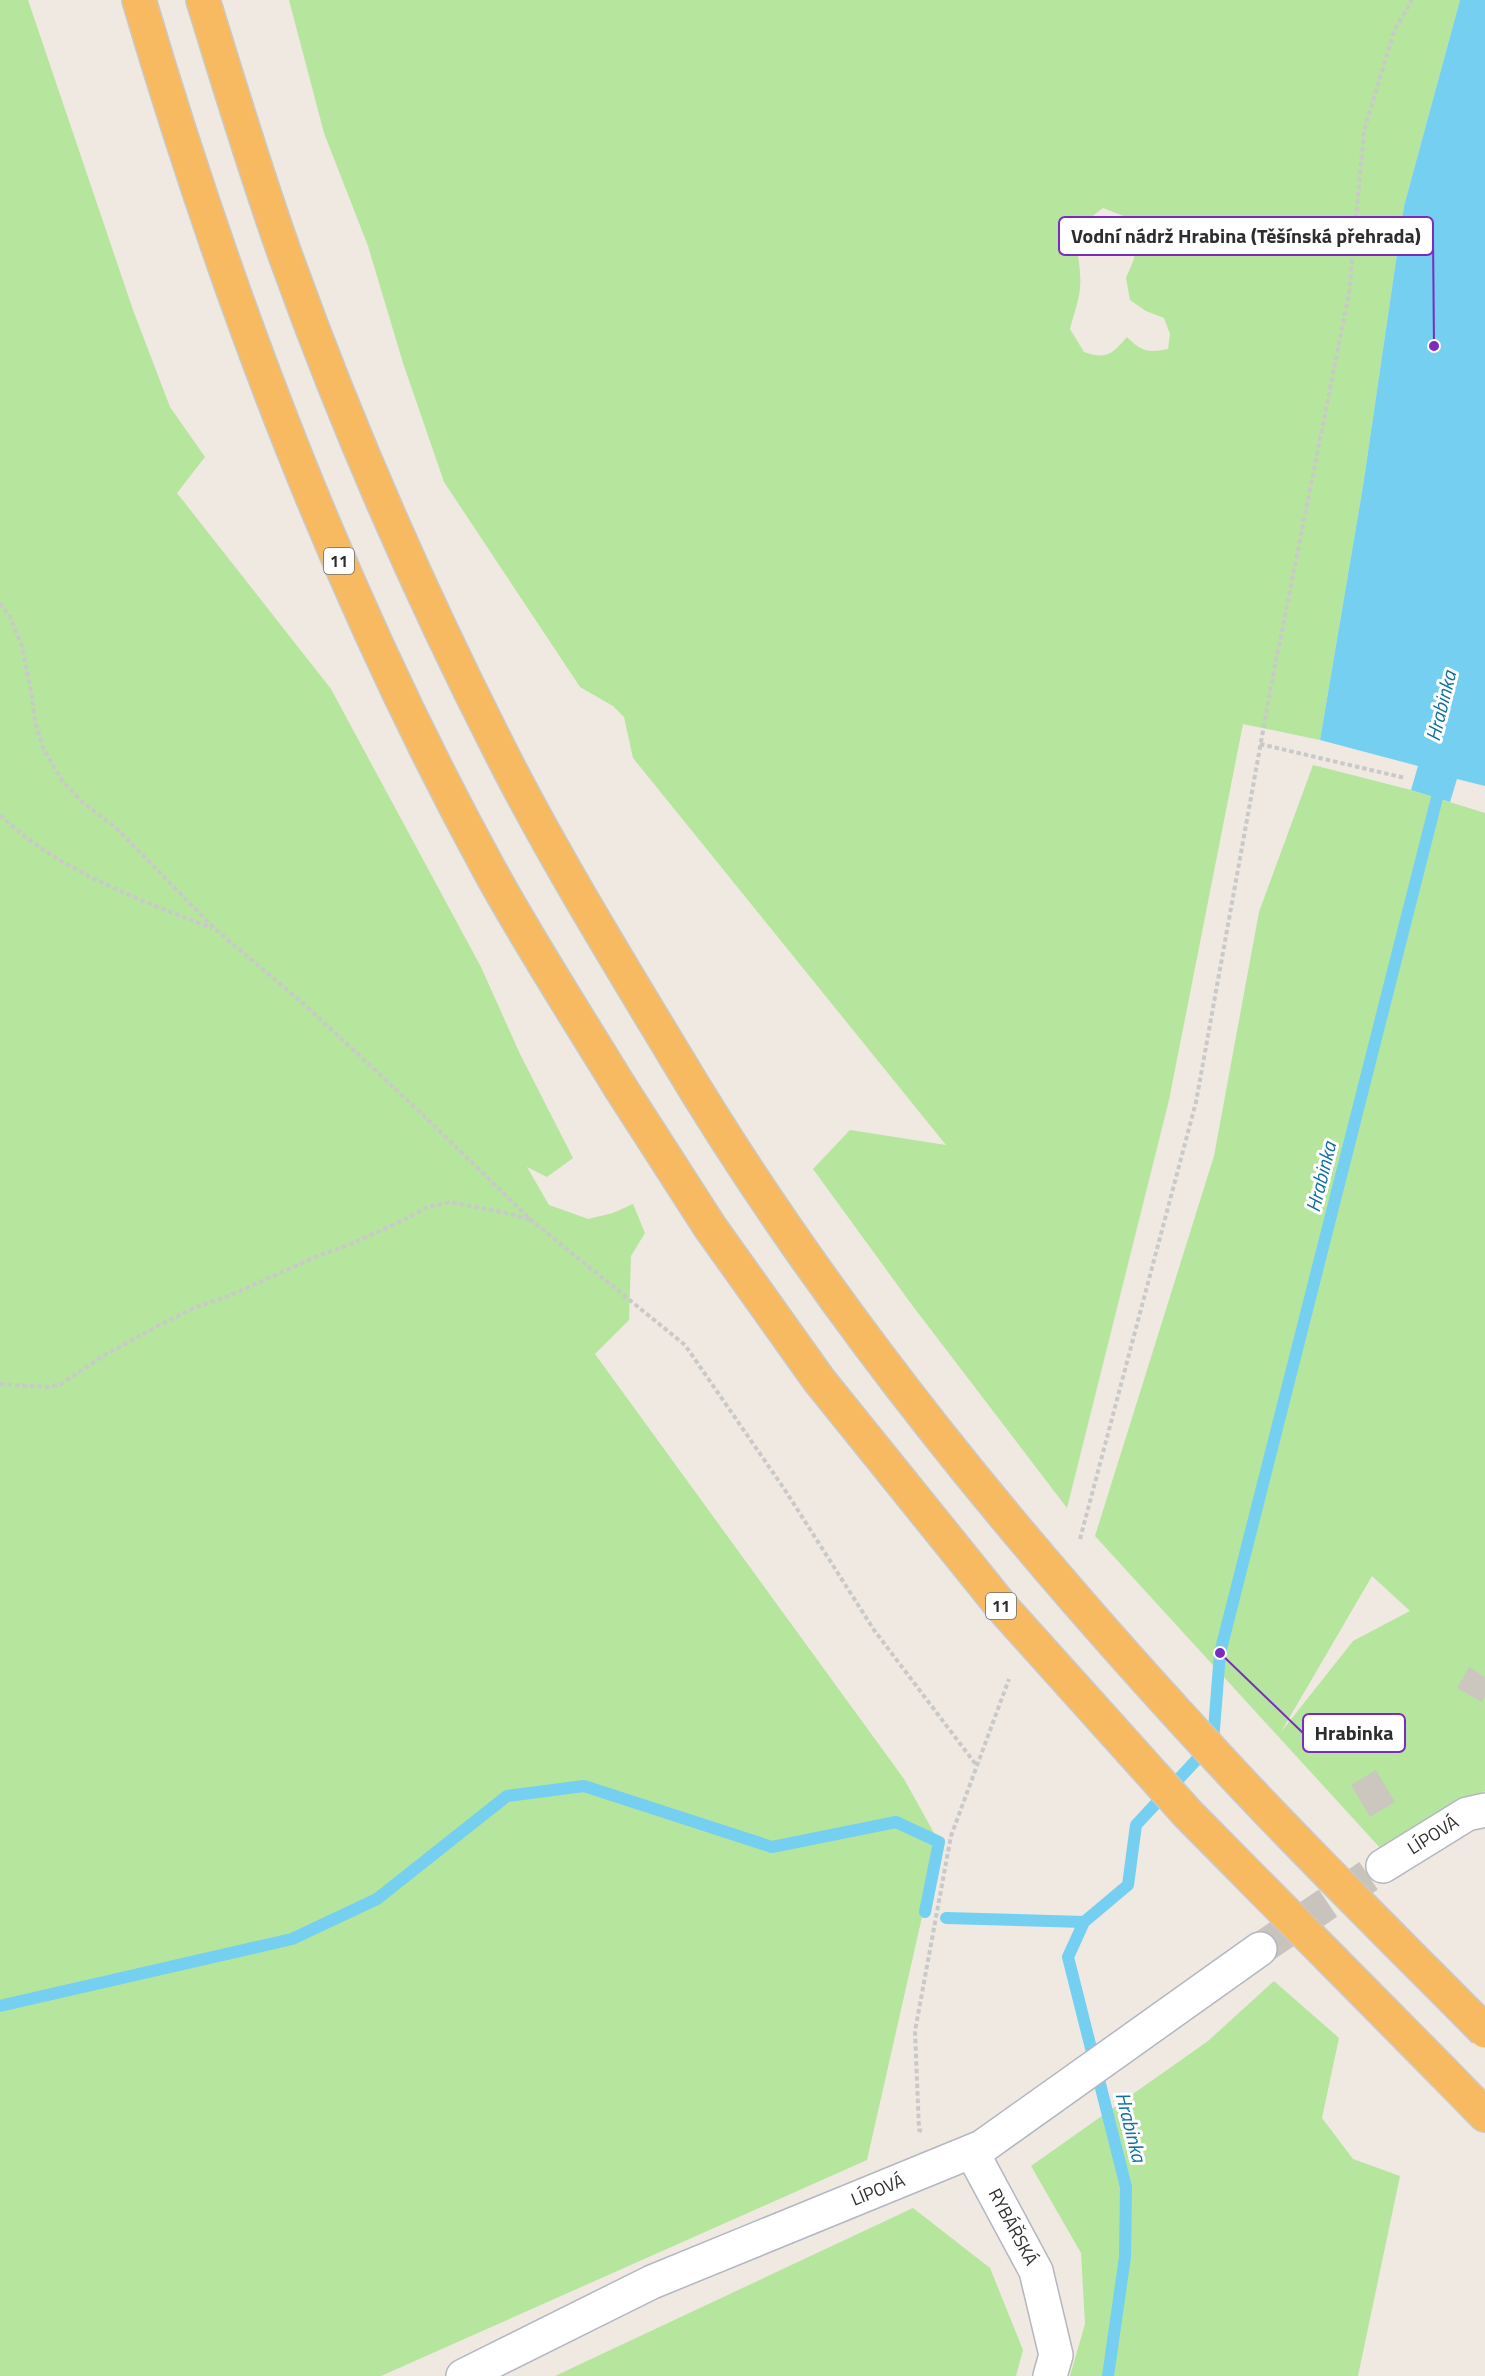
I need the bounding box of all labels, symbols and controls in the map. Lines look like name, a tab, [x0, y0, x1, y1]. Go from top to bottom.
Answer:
callout: Vodní nádrž Hrabina (Těšínská přehrada)	[1059, 217, 1433, 255]
text: Vodní nádrž Hrabina (Těšínská přehrada)	[1071, 220, 1421, 251]
road number: 11	[324, 548, 354, 574]
water label: Hrabinka	[1417, 667, 1464, 744]
water label: Hrabinka	[1297, 1138, 1344, 1215]
road number: 11	[986, 1593, 1016, 1619]
callout: Hrabinka	[1303, 1714, 1405, 1752]
text: Hrabinka	[1315, 1717, 1393, 1748]
street label: LÍPOVÁ	[1402, 1808, 1464, 1861]
water label: Hrabinka	[1108, 2089, 1155, 2166]
street label: LÍPOVÁ	[847, 2166, 909, 2213]
street label: RYBÁŘSKÁ	[982, 2183, 1045, 2270]

